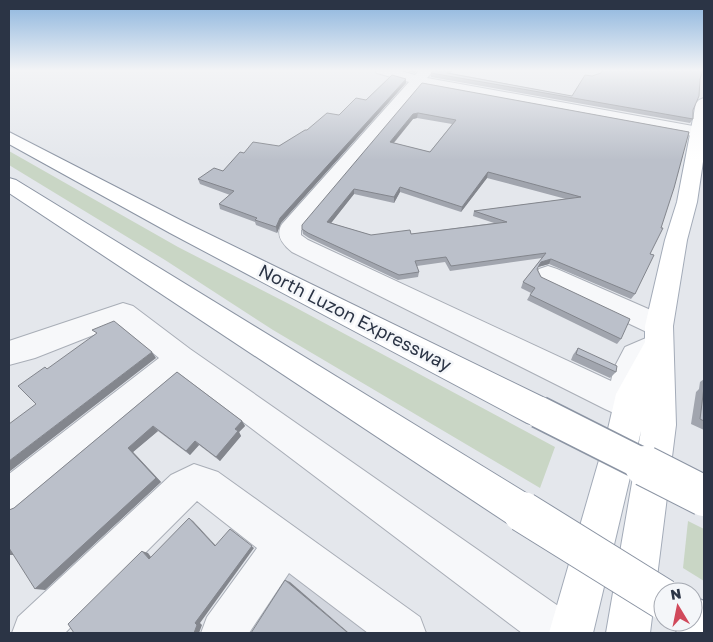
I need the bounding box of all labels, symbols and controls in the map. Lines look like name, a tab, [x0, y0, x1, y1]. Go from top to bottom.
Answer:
street label: North Luzon Expressway	[255, 259, 456, 375]
north arrow	[653, 582, 703, 632]
text: N	[669, 584, 682, 603]

